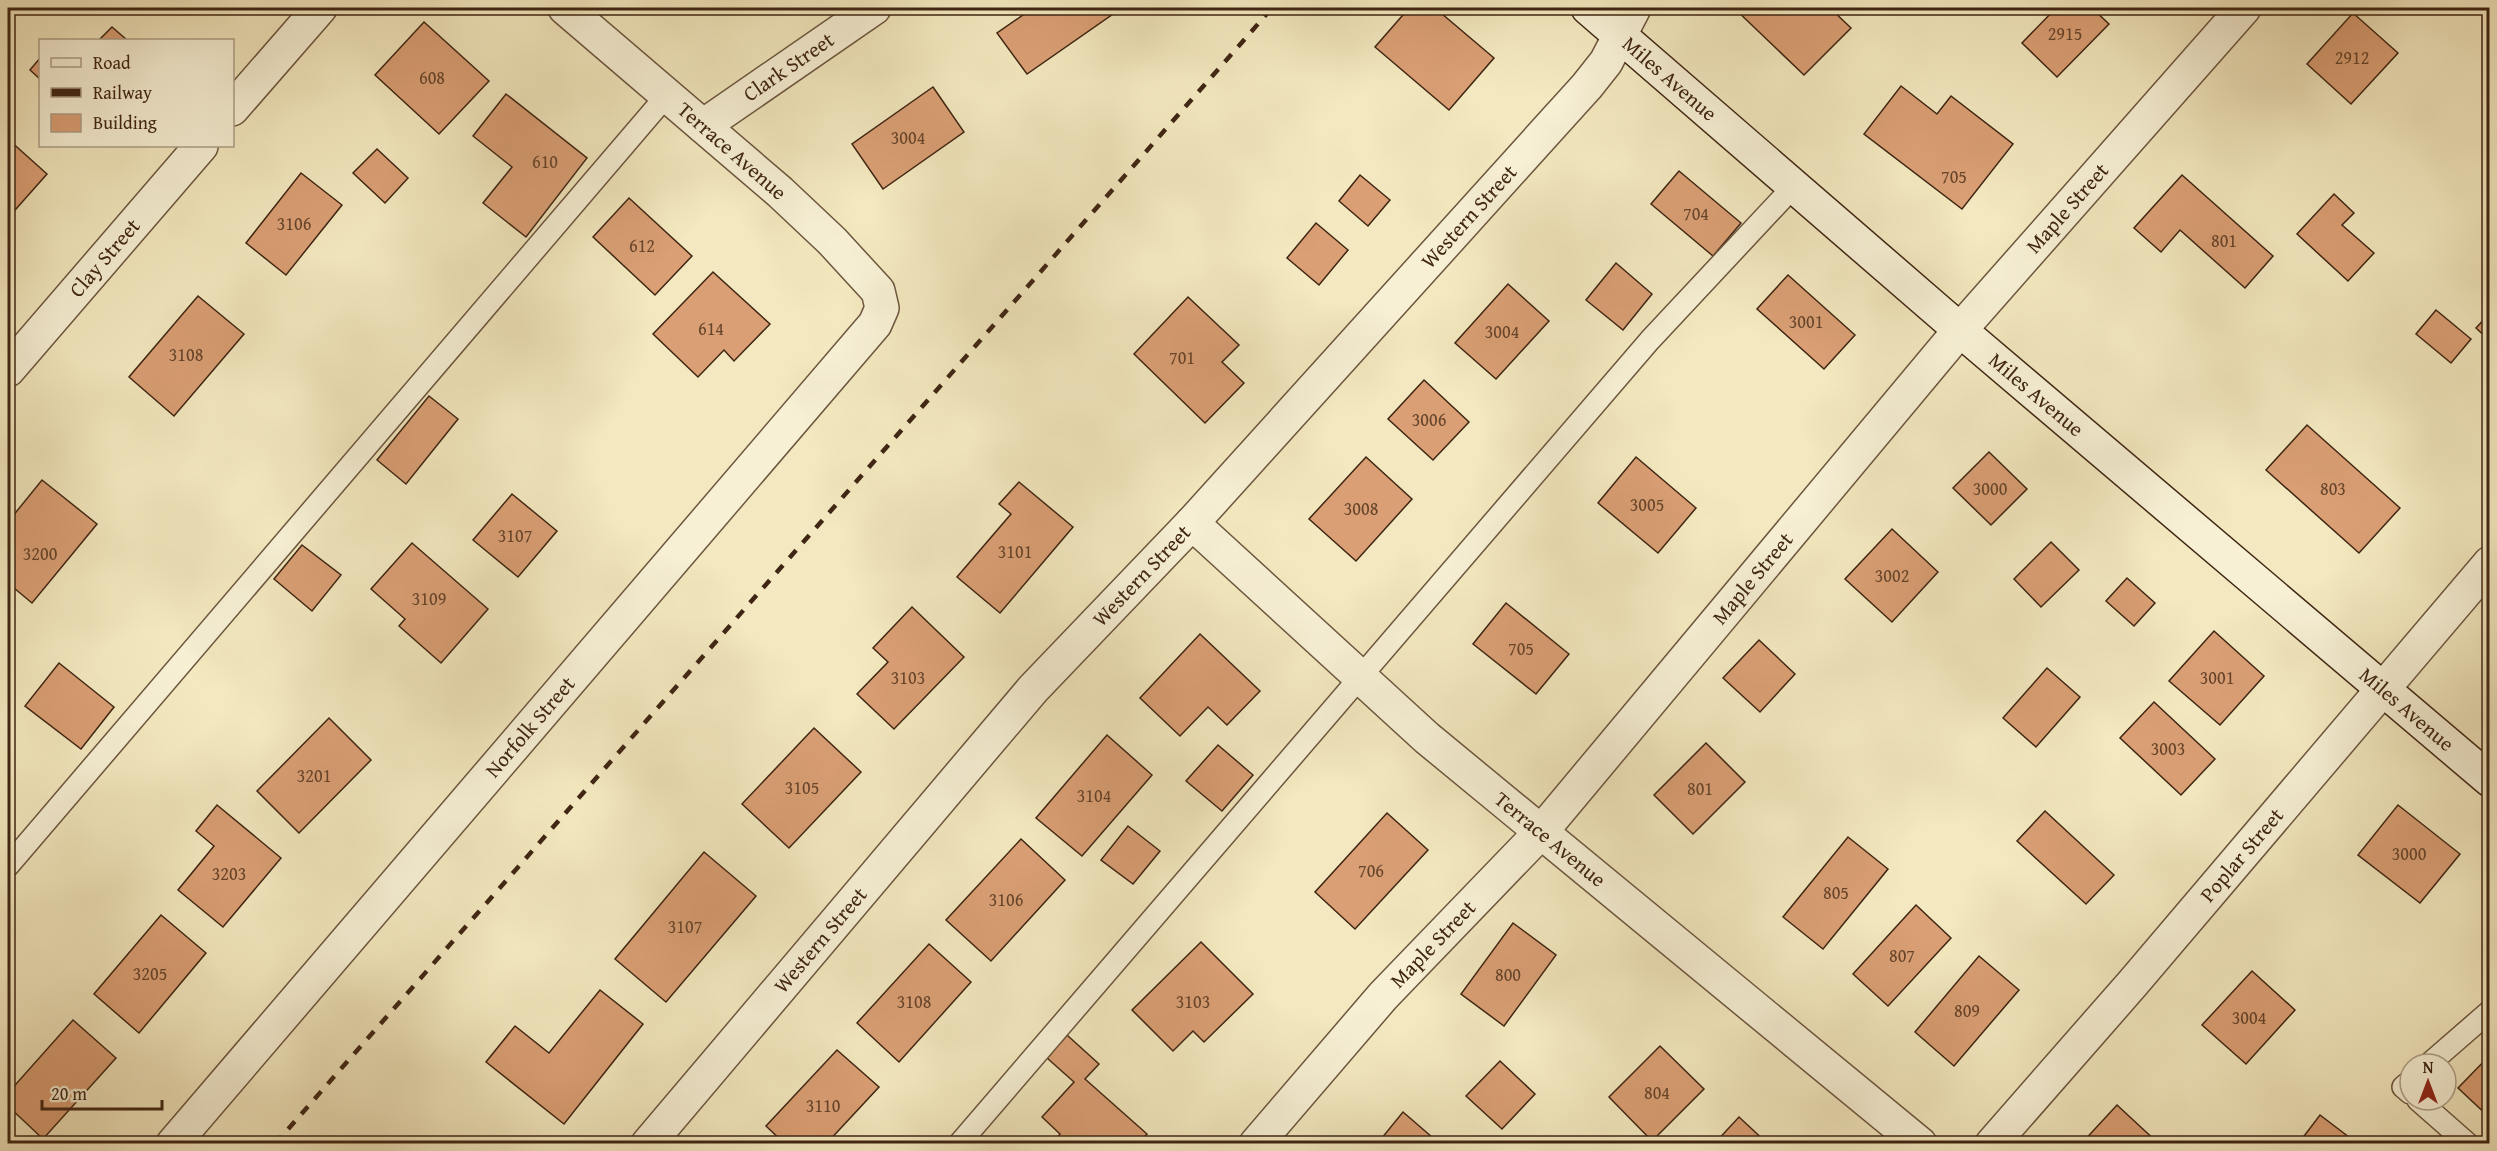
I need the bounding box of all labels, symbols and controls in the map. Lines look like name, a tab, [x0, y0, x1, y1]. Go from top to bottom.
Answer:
house number: 2915	[2048, 20, 2082, 47]
street label: Clark Street	[737, 24, 841, 109]
street label: Miles Avenue	[1616, 28, 1724, 128]
legend	[39, 39, 234, 147]
house number: 2912	[2335, 44, 2369, 71]
text: Road	[93, 49, 131, 76]
house number: 608	[419, 64, 445, 91]
text: Railway	[93, 79, 152, 106]
street label: Terrace Avenue	[671, 94, 794, 207]
text: Building	[93, 109, 157, 136]
house number: 3004	[891, 124, 925, 151]
house number: 610	[532, 148, 558, 175]
street label: Maple Street	[2018, 155, 2116, 260]
street label: Western Street	[1413, 157, 1524, 275]
house number: 705	[1941, 163, 1967, 190]
house number: 704	[1683, 200, 1709, 227]
house number: 3106	[277, 210, 311, 237]
street label: Clay Street	[61, 211, 148, 304]
house number: 801	[2211, 227, 2237, 254]
house number: 612	[629, 232, 655, 259]
house number: 3001	[1789, 308, 1823, 335]
house number: 614	[698, 315, 724, 342]
house number: 3004	[1485, 318, 1519, 345]
house number: 3108	[169, 341, 203, 368]
house number: 701	[1169, 344, 1195, 371]
street label: Miles Avenue	[1982, 345, 2091, 444]
house number: 3006	[1412, 406, 1446, 433]
house number: 3000	[1973, 475, 2008, 502]
house number: 803	[2320, 475, 2346, 502]
house number: 3005	[1630, 491, 1664, 518]
house number: 3008	[1344, 495, 1378, 522]
street label: Western Street	[1085, 517, 1198, 633]
house number: 3107	[498, 522, 532, 549]
street label: Maple Street	[1704, 525, 1800, 631]
house number: 3101	[998, 538, 1032, 565]
house number: 3200	[23, 540, 58, 567]
house number: 3002	[1875, 562, 1909, 589]
house number: 3109	[412, 585, 446, 612]
house number: 705	[1508, 635, 1534, 662]
street label: Miles Avenue	[2353, 659, 2462, 758]
house number: 3103	[891, 664, 925, 691]
house number: 3001	[2200, 664, 2234, 691]
street label: Norfolk Street	[477, 669, 582, 784]
house number: 3003	[2151, 735, 2185, 762]
house number: 3201	[297, 762, 331, 789]
house number: 3105	[785, 774, 819, 801]
house number: 801	[1687, 775, 1713, 802]
house number: 3104	[1077, 782, 1111, 809]
street label: Terrace Avenue	[1488, 784, 1613, 894]
street label: Poplar Street	[2192, 800, 2291, 909]
house number: 3000	[2392, 840, 2427, 867]
house number: 706	[1358, 857, 1384, 884]
house number: 3203	[212, 860, 246, 887]
street label: Western Street	[766, 879, 875, 1000]
house number: 805	[1823, 879, 1849, 906]
house number: 3106	[989, 886, 1023, 913]
street label: Maple Street	[1383, 892, 1483, 995]
house number: 3107	[668, 913, 702, 940]
house number: 807	[1889, 942, 1915, 969]
house number: 3205	[133, 960, 167, 987]
house number: 800	[1495, 961, 1521, 988]
house number: 3108	[897, 988, 931, 1015]
house number: 3103	[1176, 988, 1210, 1015]
house number: 809	[1954, 997, 1980, 1024]
house number: 3004	[2232, 1004, 2266, 1031]
north arrow	[2398, 1052, 2458, 1112]
text: N	[2423, 1055, 2434, 1079]
scale bar	[42, 1073, 162, 1111]
house number: 804	[1644, 1079, 1670, 1106]
text: 20 m	[51, 1080, 87, 1107]
house number: 3110	[806, 1092, 841, 1119]

